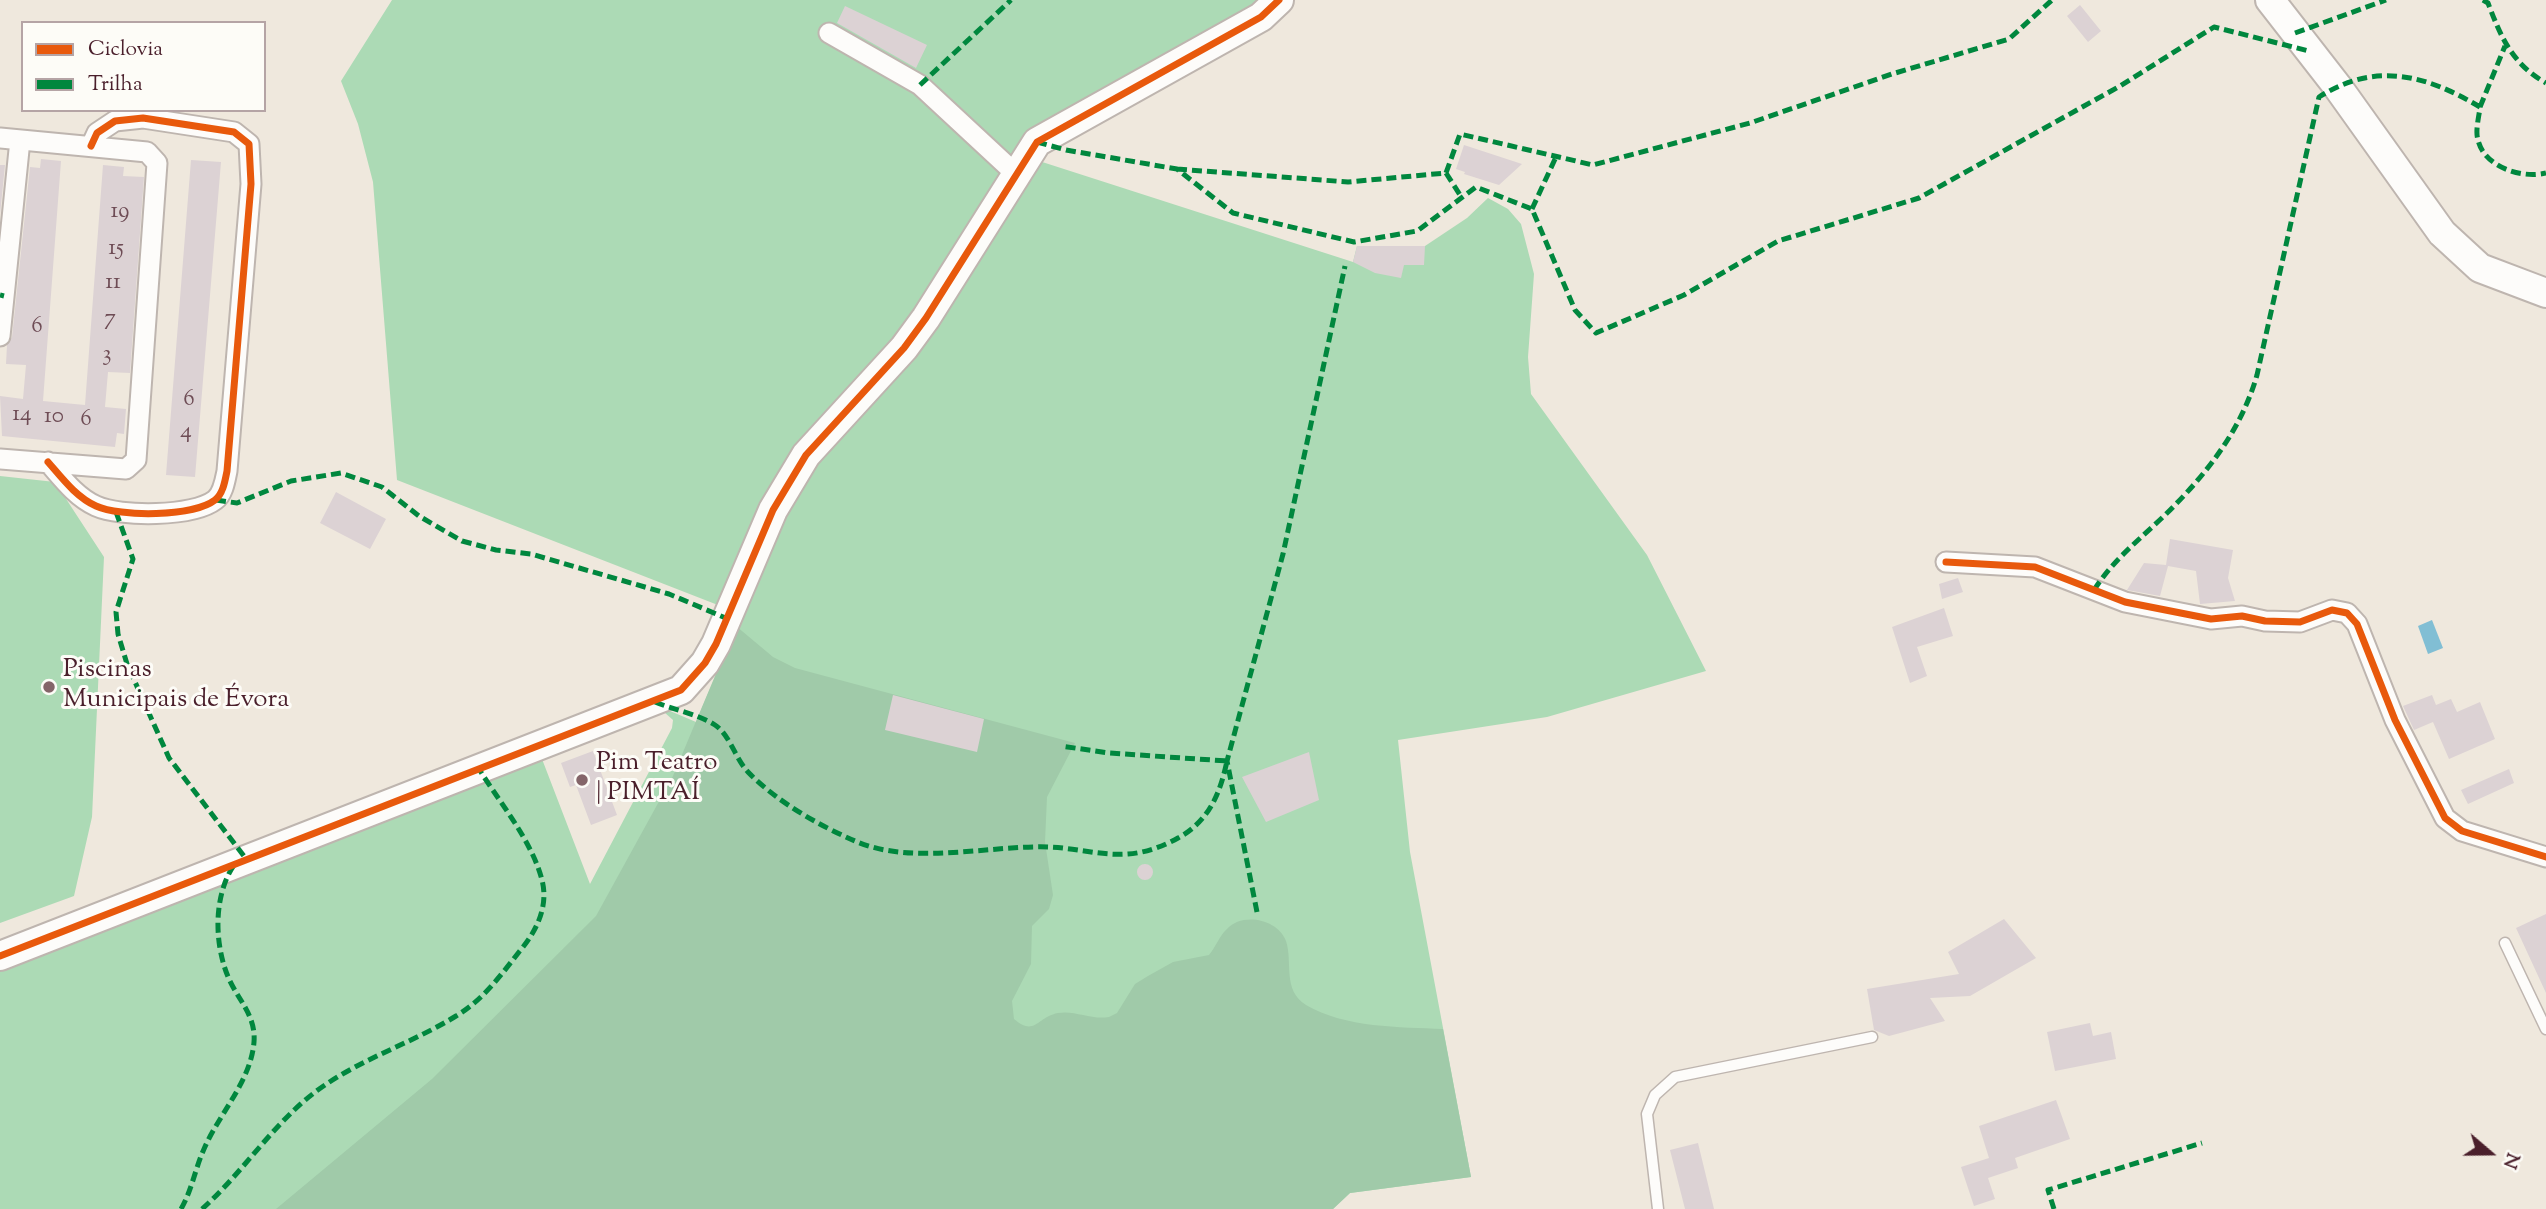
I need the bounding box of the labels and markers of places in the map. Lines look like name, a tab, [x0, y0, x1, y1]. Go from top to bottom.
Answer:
place label: Piscinas Municipais de Évora	[63, 656, 289, 718]
marker: Piscinas Municipais de Évora	[41, 679, 57, 695]
place label: Pim Teatro | PIMTAÍ	[596, 749, 717, 810]
marker: Pim Teatro | PIMTAÍ	[574, 772, 590, 788]

